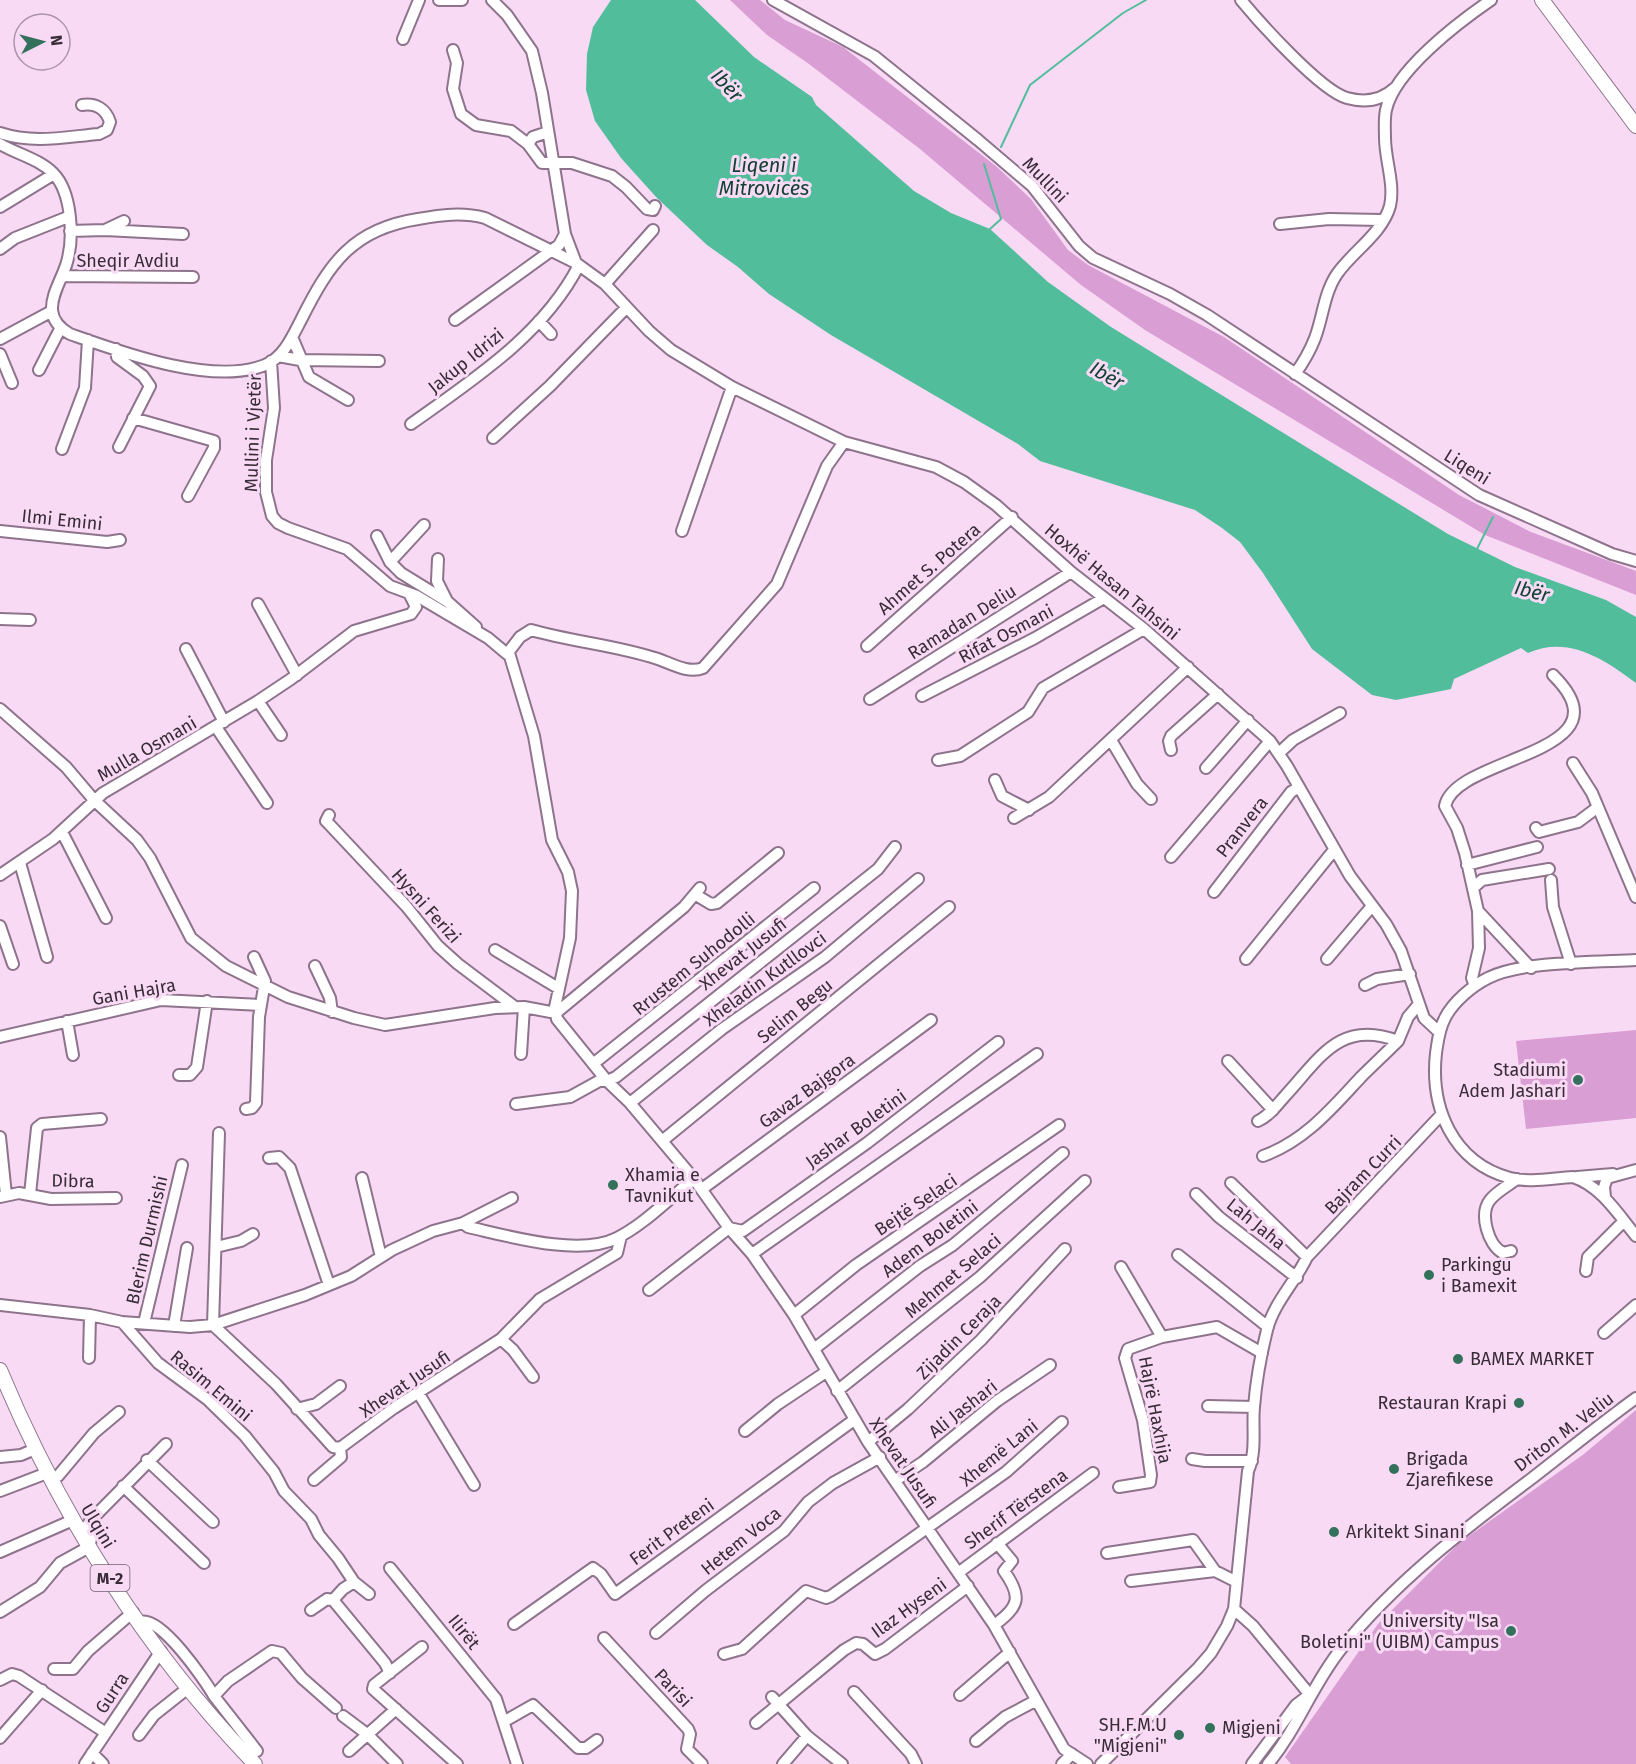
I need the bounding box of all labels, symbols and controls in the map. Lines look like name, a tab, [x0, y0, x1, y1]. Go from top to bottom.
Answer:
north arrow	[12, 12, 72, 72]
text: N	[46, 34, 66, 47]
water label: Ibër	[706, 64, 749, 107]
street label: Mullini	[1018, 152, 1072, 208]
water label: Liqeni i Mitrovicës	[719, 153, 809, 200]
street label: Sheqir Avdiu	[76, 250, 180, 272]
street label: Jakup Idrizi	[424, 324, 508, 398]
water label: Ibër	[1086, 356, 1130, 395]
street label: Mullini i Vjetër	[240, 374, 266, 492]
street label: Liqeni	[1440, 444, 1494, 490]
street label: Ilmi Emini	[20, 505, 104, 535]
street label: Ahmet S. Potera	[873, 518, 985, 620]
street label: Hoxhë Hasan Tahsini	[1040, 519, 1184, 645]
water label: Ibër	[1512, 575, 1553, 607]
street label: Ramadan Deliu	[904, 580, 1020, 664]
street label: Rifat Osmani	[955, 600, 1057, 668]
street label: Mulla Osmani	[93, 712, 201, 786]
street label: Pranvera	[1211, 792, 1273, 862]
street label: Hysni Ferizi	[387, 864, 465, 948]
street label: Rrustem Suhodolli	[628, 908, 760, 1020]
street label: Xhevat Jusufi	[695, 913, 791, 995]
street label: Xheladin Kutllovci	[699, 927, 831, 1031]
street label: Gani Hajra	[90, 974, 178, 1010]
street label: Selim Begu	[753, 974, 837, 1048]
street label: Gavaz Bajgora	[755, 1049, 859, 1133]
place label: Stadiumi Adem Jashari	[1459, 1059, 1566, 1102]
marker: Stadiumi Adem Jashari	[1571, 1073, 1585, 1087]
street label: Jashar Boletini	[801, 1085, 911, 1173]
street label: Bajram Curri	[1320, 1131, 1406, 1219]
place label: Xhamia e Tavnikut	[625, 1164, 700, 1207]
street label: Bejtë Selaci	[871, 1169, 961, 1241]
street label: Dibra	[51, 1170, 95, 1192]
street label: Blerim Durmishi	[121, 1173, 173, 1307]
marker: Xhamia e Tavnikut	[606, 1178, 620, 1192]
street label: Lah Jaha	[1222, 1194, 1290, 1254]
street label: Adem Boletini	[878, 1196, 982, 1282]
street label: Mehmet Selaci	[900, 1229, 1006, 1323]
place label: Parkingu i Bamexit	[1441, 1254, 1517, 1297]
marker: Parkingu i Bamexit	[1422, 1268, 1436, 1282]
street label: Zijadin Ceraja	[912, 1290, 1006, 1384]
street label: Rasim Emini	[166, 1346, 256, 1426]
street label: Xhevat Jusufi	[355, 1346, 455, 1422]
place label: BAMEX MARKET	[1470, 1348, 1595, 1370]
marker: BAMEX MARKET	[1451, 1352, 1465, 1366]
street label: Hajrë Haxhija	[1134, 1354, 1176, 1466]
street label: Ali Jashari	[924, 1375, 1002, 1443]
street label: Driton M. Veliu	[1510, 1387, 1618, 1477]
place label: Restauran Krapi	[1378, 1392, 1507, 1414]
marker: Restauran Krapi	[1512, 1396, 1526, 1410]
street label: Xhevat Jusufi	[865, 1413, 941, 1513]
street label: Xhemë Lani	[955, 1415, 1043, 1491]
place label: Brigada Zjarefikese	[1406, 1448, 1494, 1491]
marker: Brigada Zjarefikese	[1387, 1462, 1401, 1476]
street label: Sherif Tërstena	[960, 1464, 1072, 1554]
street label: Ferit Preteni	[625, 1494, 719, 1570]
street label: Ulqini	[76, 1500, 120, 1552]
street label: Hetem Voca	[697, 1502, 785, 1580]
place label: Arkitekt Sinani	[1346, 1521, 1465, 1543]
marker: Arkitekt Sinani	[1327, 1525, 1341, 1539]
road number: M-2	[90, 1565, 130, 1591]
street label: Ilaz Hyseni	[867, 1573, 951, 1643]
street label: Ilirët	[443, 1610, 485, 1654]
place label: University "Isa Boletini" (UIBM) Campus	[1300, 1610, 1499, 1653]
marker: University "Isa Boletini" (UIBM) Campus	[1504, 1624, 1518, 1638]
street label: Parisi	[650, 1664, 696, 1712]
street label: Gurra	[91, 1668, 133, 1718]
place label: SH.F.M.U "Migjeni"	[1094, 1714, 1167, 1757]
place label: Migjeni	[1222, 1717, 1281, 1739]
marker: Migjeni	[1203, 1721, 1217, 1735]
marker: SH.F.M.U "Migjeni"	[1172, 1728, 1186, 1742]

